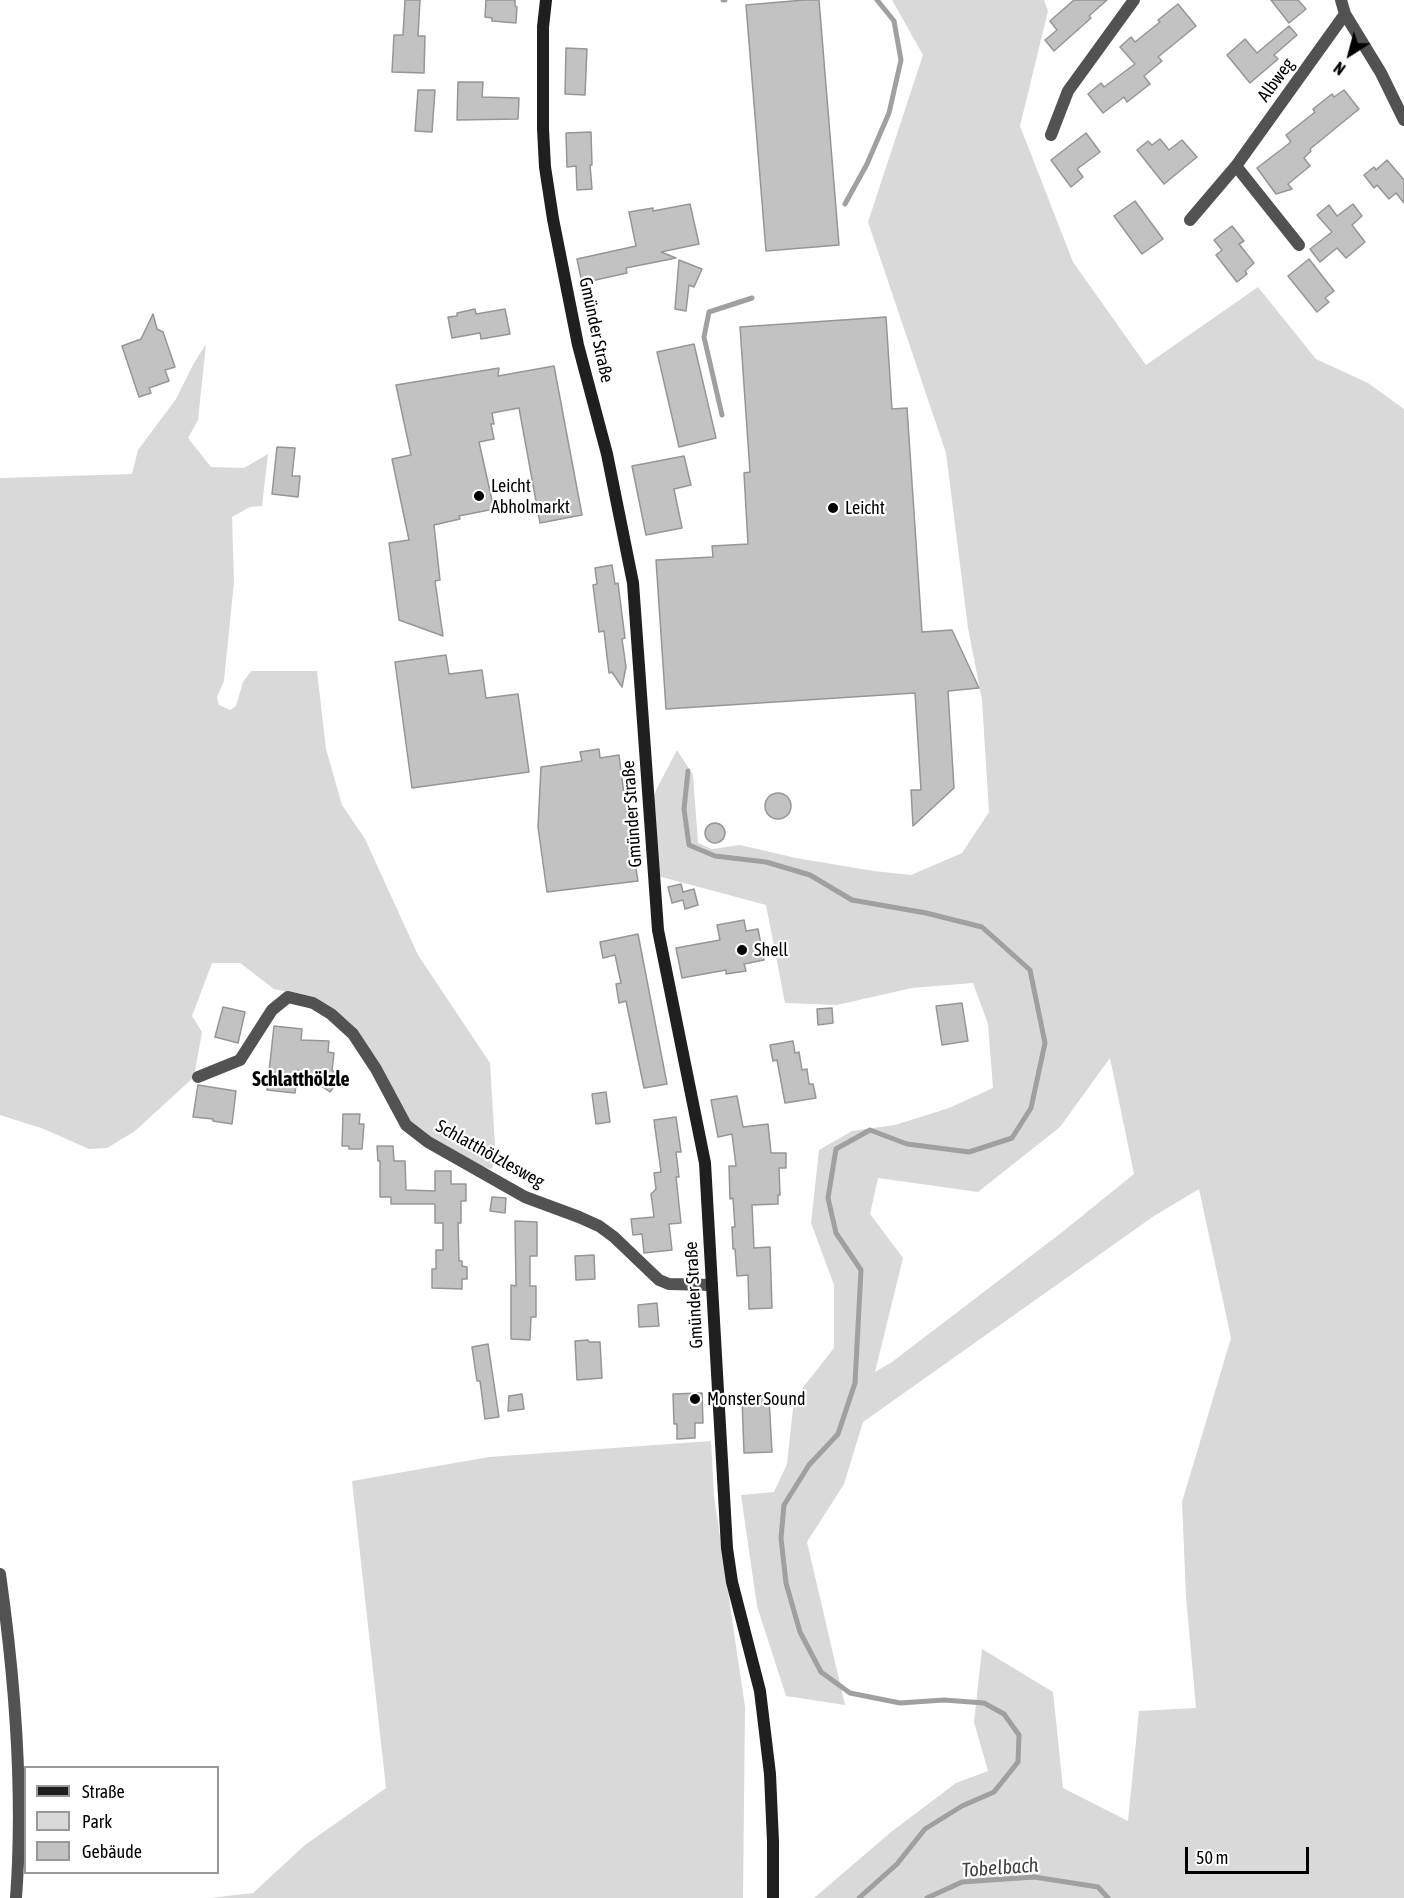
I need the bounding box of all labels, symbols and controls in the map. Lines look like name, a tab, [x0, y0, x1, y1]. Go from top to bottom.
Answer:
north arrow	[1320, 24, 1380, 84]
street label: Albweg	[1253, 54, 1299, 106]
text: N	[1330, 59, 1349, 79]
street label: Gmünder Straße	[574, 275, 618, 385]
place label: Leicht Abholmarkt	[491, 475, 570, 518]
marker: Leicht Abholmarkt	[472, 489, 486, 503]
place label: Leicht	[845, 497, 885, 519]
marker: Leicht	[826, 501, 840, 515]
street label: Gmünder Straße	[617, 760, 647, 868]
place label: Shell	[754, 939, 788, 961]
marker: Shell	[735, 943, 749, 957]
district label: Schlatthölzle	[252, 1068, 350, 1092]
street label: Schlatthölzlesweg	[432, 1115, 548, 1193]
street label: Gmünder Straße	[680, 1241, 708, 1349]
place label: Monster Sound	[707, 1388, 806, 1410]
marker: Monster Sound	[688, 1392, 702, 1406]
legend	[24, 1766, 219, 1874]
text: Straße	[82, 1781, 125, 1802]
text: Park	[82, 1811, 112, 1832]
scale bar	[1188, 1835, 1312, 1873]
text: Gebäude	[82, 1841, 142, 1862]
text: 50 m	[1196, 1847, 1228, 1868]
water label: Tobelbach	[961, 1853, 1039, 1883]

